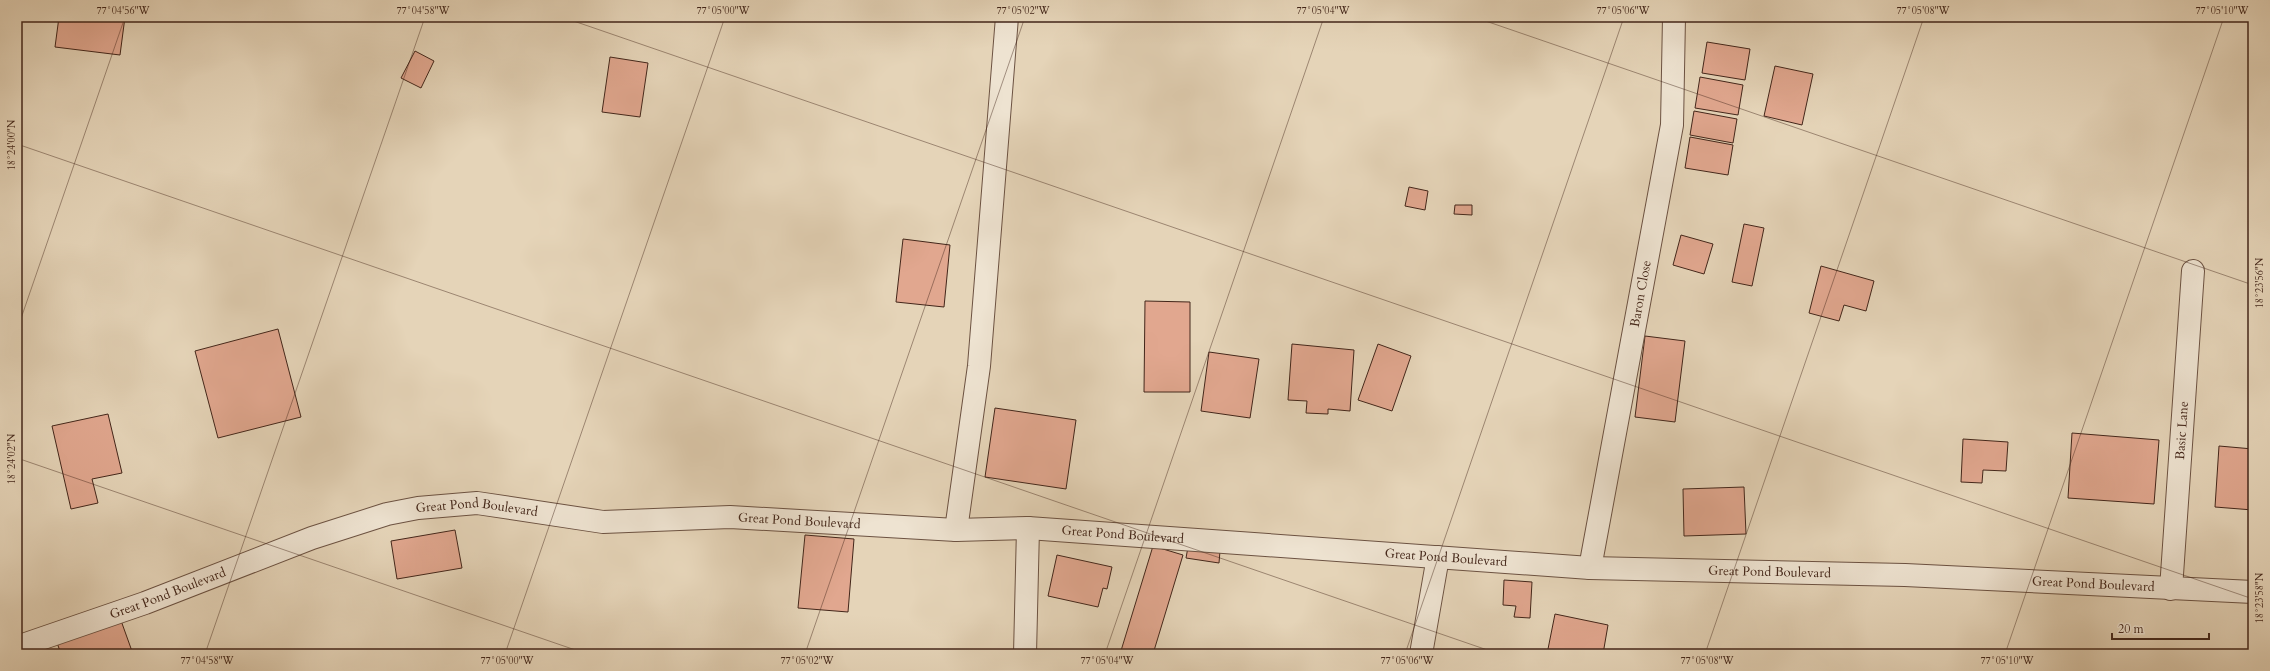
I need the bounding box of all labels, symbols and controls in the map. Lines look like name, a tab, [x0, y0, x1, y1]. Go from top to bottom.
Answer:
text: 77°04'56"W	[96, 4, 151, 18]
text: 77°04'58"W	[396, 4, 451, 18]
text: 77°05'00"W	[696, 4, 751, 18]
text: 77°05'02"W	[996, 4, 1051, 18]
text: 77°05'04"W	[1296, 4, 1351, 18]
text: 77°05'06"W	[1596, 4, 1651, 18]
text: 77°05'08"W	[1896, 4, 1951, 18]
text: 77°05'10"W	[2195, 4, 2250, 18]
text: 18°24'00"N	[5, 119, 19, 170]
text: 18°23'56"N	[2253, 257, 2267, 308]
street label: Baron Close	[1626, 259, 1656, 329]
street label: Basic Lane	[2171, 400, 2193, 460]
text: 18°24'02"N	[5, 433, 19, 484]
street label: Great Pond Boulevard	[415, 494, 539, 521]
street label: Great Pond Boulevard	[737, 508, 861, 534]
street label: Great Pond Boulevard	[1061, 521, 1185, 548]
street label: Great Pond Boulevard	[1384, 544, 1508, 571]
street label: Great Pond Boulevard	[1708, 562, 1831, 582]
street label: Great Pond Boulevard	[107, 563, 229, 623]
street label: Great Pond Boulevard	[2031, 572, 2155, 596]
text: 18°23'58"N	[2253, 572, 2267, 623]
scale bar	[2112, 615, 2209, 641]
text: 20 m	[2118, 621, 2145, 637]
text: 77°04'58"W	[180, 654, 235, 668]
text: 77°05'00"W	[480, 654, 535, 668]
text: 77°05'02"W	[780, 654, 835, 668]
text: 77°05'04"W	[1080, 654, 1135, 668]
text: 77°05'06"W	[1380, 654, 1435, 668]
text: 77°05'08"W	[1680, 654, 1735, 668]
text: 77°05'10"W	[1980, 654, 2035, 668]

